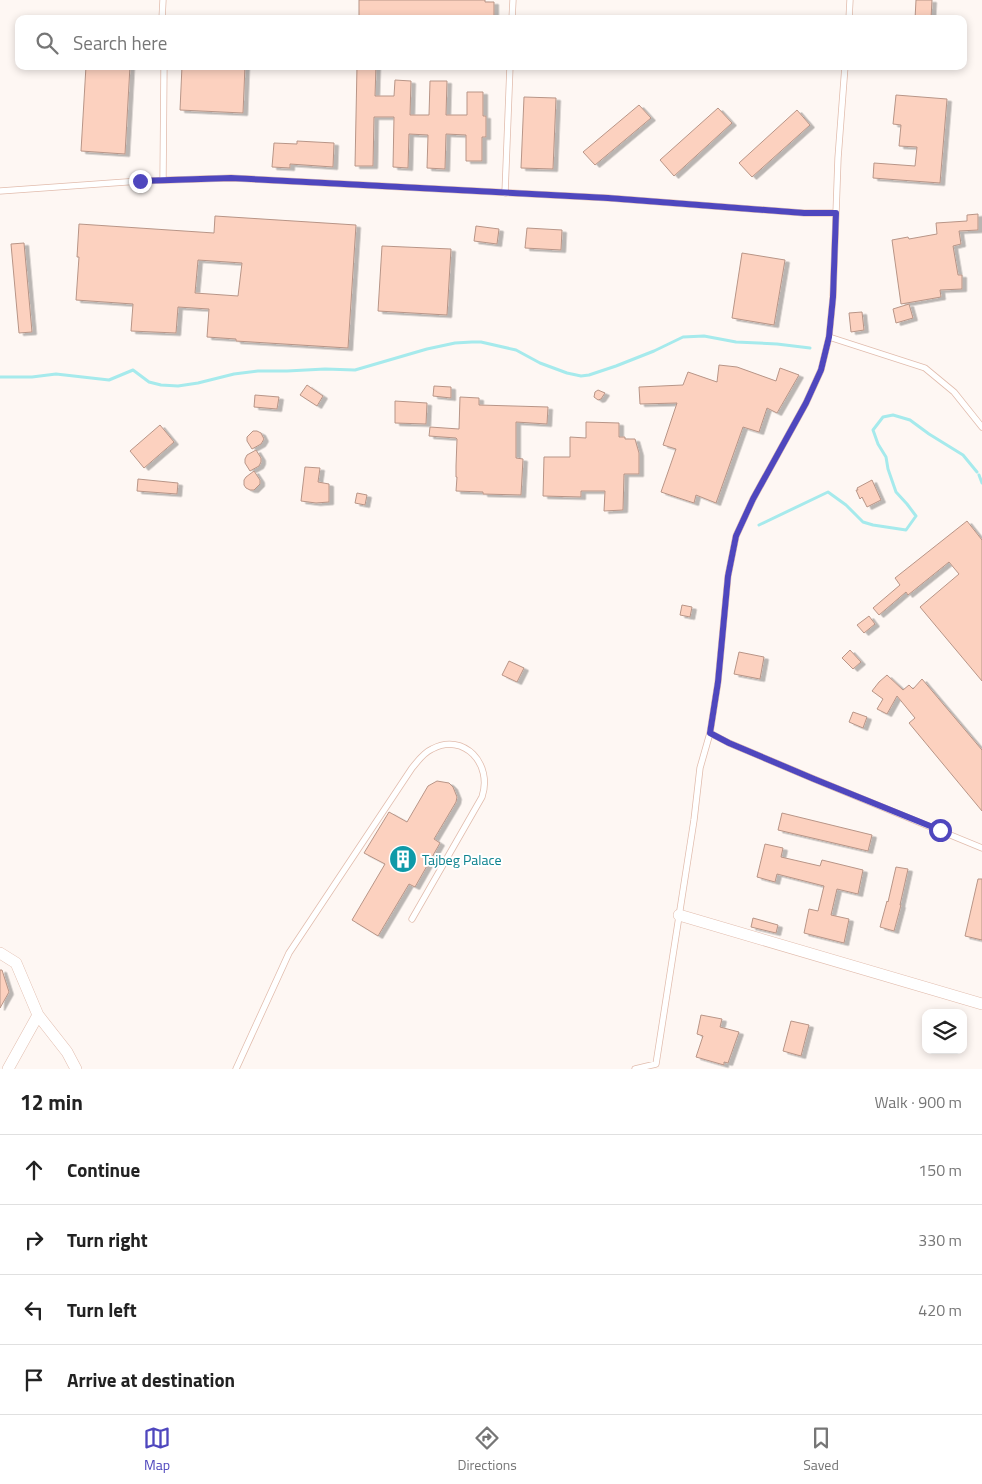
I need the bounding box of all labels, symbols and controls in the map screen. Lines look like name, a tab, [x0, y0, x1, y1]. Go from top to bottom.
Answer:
search box	[15, 15, 967, 70]
text: Search here	[73, 28, 167, 57]
icon: search	[33, 29, 61, 57]
route end	[129, 170, 152, 193]
route start	[929, 819, 952, 842]
building icon: Tajbeg Palace	[388, 844, 418, 874]
place label: Tajbeg Palace	[422, 849, 502, 870]
map controls	[922, 1009, 967, 1054]
button: layers	[922, 1009, 967, 1054]
text: 12 min	[20, 1086, 83, 1118]
text: Walk · 900 m	[874, 1090, 962, 1114]
text: Continue	[67, 1155, 140, 1184]
icon: ahead	[20, 1156, 48, 1184]
text: 150 m	[918, 1158, 962, 1182]
text: Turn right	[67, 1225, 148, 1254]
icon: right	[20, 1226, 48, 1254]
text: 330 m	[918, 1228, 962, 1252]
text: Turn left	[67, 1295, 137, 1324]
icon: left	[20, 1296, 48, 1324]
text: 420 m	[918, 1298, 962, 1322]
text: Arrive at destination	[67, 1365, 235, 1394]
icon: arrive	[20, 1366, 48, 1394]
tab: Map	[143, 1424, 171, 1475]
tab: Directions	[457, 1424, 517, 1475]
tab: Saved	[803, 1424, 839, 1475]

